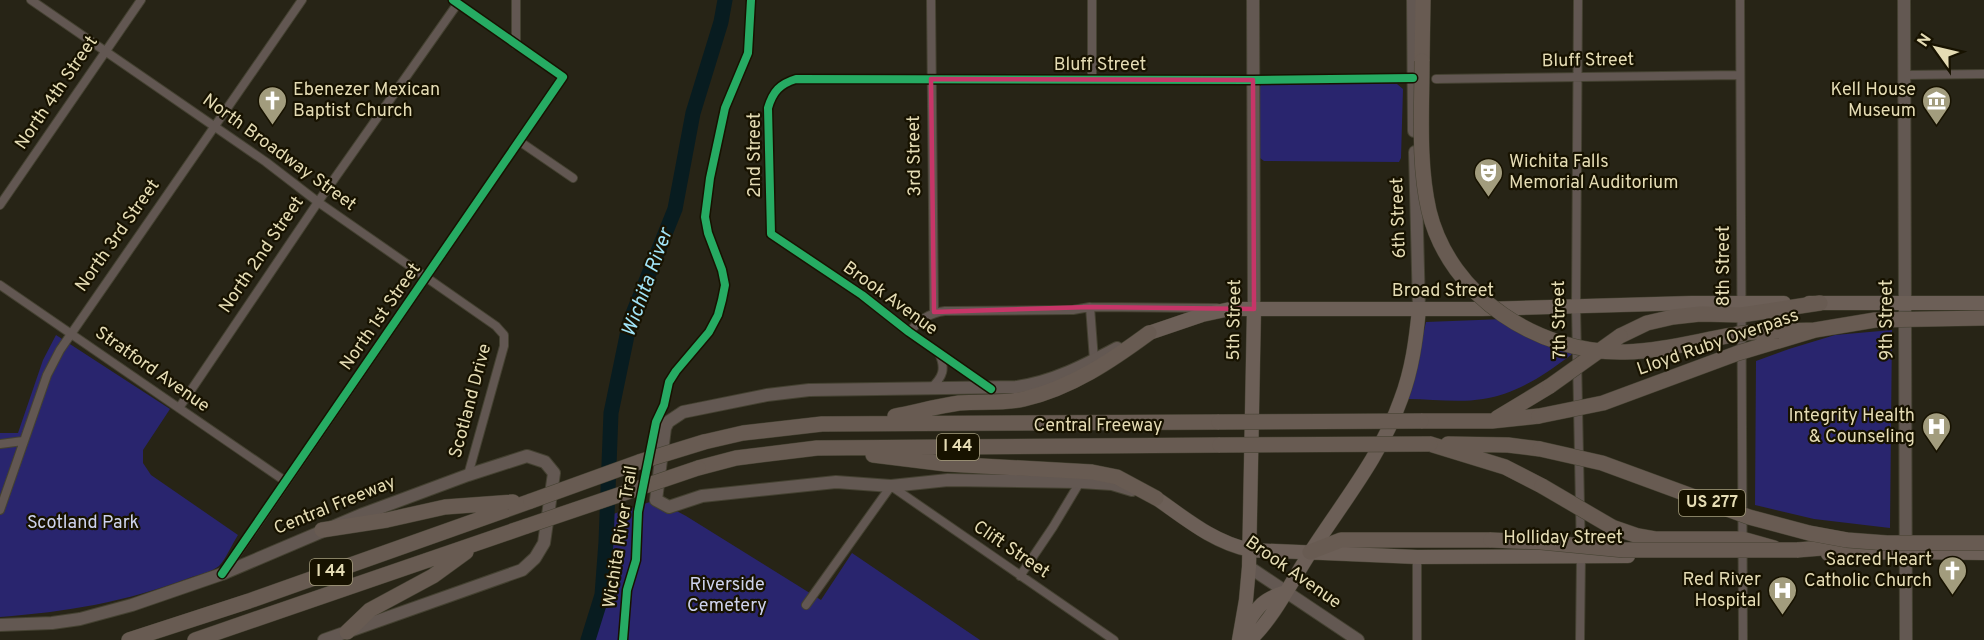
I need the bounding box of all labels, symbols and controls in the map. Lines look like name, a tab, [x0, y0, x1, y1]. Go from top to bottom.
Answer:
north arrow	[1906, 18, 1966, 78]
text: N	[1914, 30, 1937, 51]
street label: North 4th Street	[10, 32, 104, 154]
street label: Bluff Street	[1542, 49, 1634, 73]
street label: Bluff Street	[1054, 54, 1146, 77]
place label: Ebenezer Mexican Baptist Church	[293, 79, 440, 123]
place label: Kell House Museum	[1830, 79, 1916, 123]
church icon: Ebenezer Mexican Baptist Church	[256, 84, 288, 126]
museum icon: Kell House Museum	[1921, 84, 1953, 126]
street label: North Broadway Street	[197, 89, 361, 217]
street label: 2nd Street	[744, 112, 767, 198]
street label: 3rd Street	[903, 115, 927, 197]
place label: Wichita Falls Memorial Auditorium	[1509, 151, 1678, 195]
theatre icon: Wichita Falls Memorial Auditorium	[1472, 156, 1504, 198]
street label: North 3rd Street	[71, 175, 165, 297]
street label: 6th Street	[1386, 177, 1412, 259]
street label: North 2nd Street	[214, 192, 310, 318]
water label: Wichita River	[616, 224, 680, 341]
street label: 8th Street	[1713, 225, 1736, 307]
street label: Brook Avenue	[838, 257, 942, 341]
street label: North 1st Street	[335, 259, 427, 375]
street label: 5th Street	[1223, 279, 1247, 361]
street label: 9th Street	[1876, 279, 1899, 361]
street label: Broad Street	[1392, 280, 1494, 303]
street label: 7th Street	[1548, 280, 1572, 360]
street label: Lloyd Ruby Overpass	[1634, 304, 1802, 382]
street label: Stratford Avenue	[90, 322, 214, 418]
street label: Scotland Drive	[445, 341, 497, 461]
place label: Integrity Health & Counseling	[1788, 405, 1915, 449]
hospital icon: Integrity Health & Counseling	[1920, 410, 1952, 452]
street label: Central Freeway	[1033, 415, 1163, 438]
road number: I 44	[937, 434, 979, 460]
street label: Wichita River Trail	[598, 464, 644, 610]
street label: Central Freeway	[271, 471, 399, 541]
road number: US 277	[1679, 490, 1745, 516]
park label: Scotland Park	[27, 512, 139, 535]
street label: Clift Street	[968, 516, 1054, 584]
street label: Holliday Street	[1503, 527, 1623, 550]
street label: Brook Avenue	[1241, 531, 1345, 615]
place label: Sacred Heart Catholic Church	[1804, 549, 1932, 593]
church icon: Sacred Heart Catholic Church	[1937, 554, 1969, 596]
road number: I 44	[310, 559, 352, 585]
place label: Red River Hospital	[1683, 569, 1761, 613]
park label: Riverside Cemetery	[687, 574, 767, 618]
hospital icon: Red River Hospital	[1766, 574, 1798, 616]

